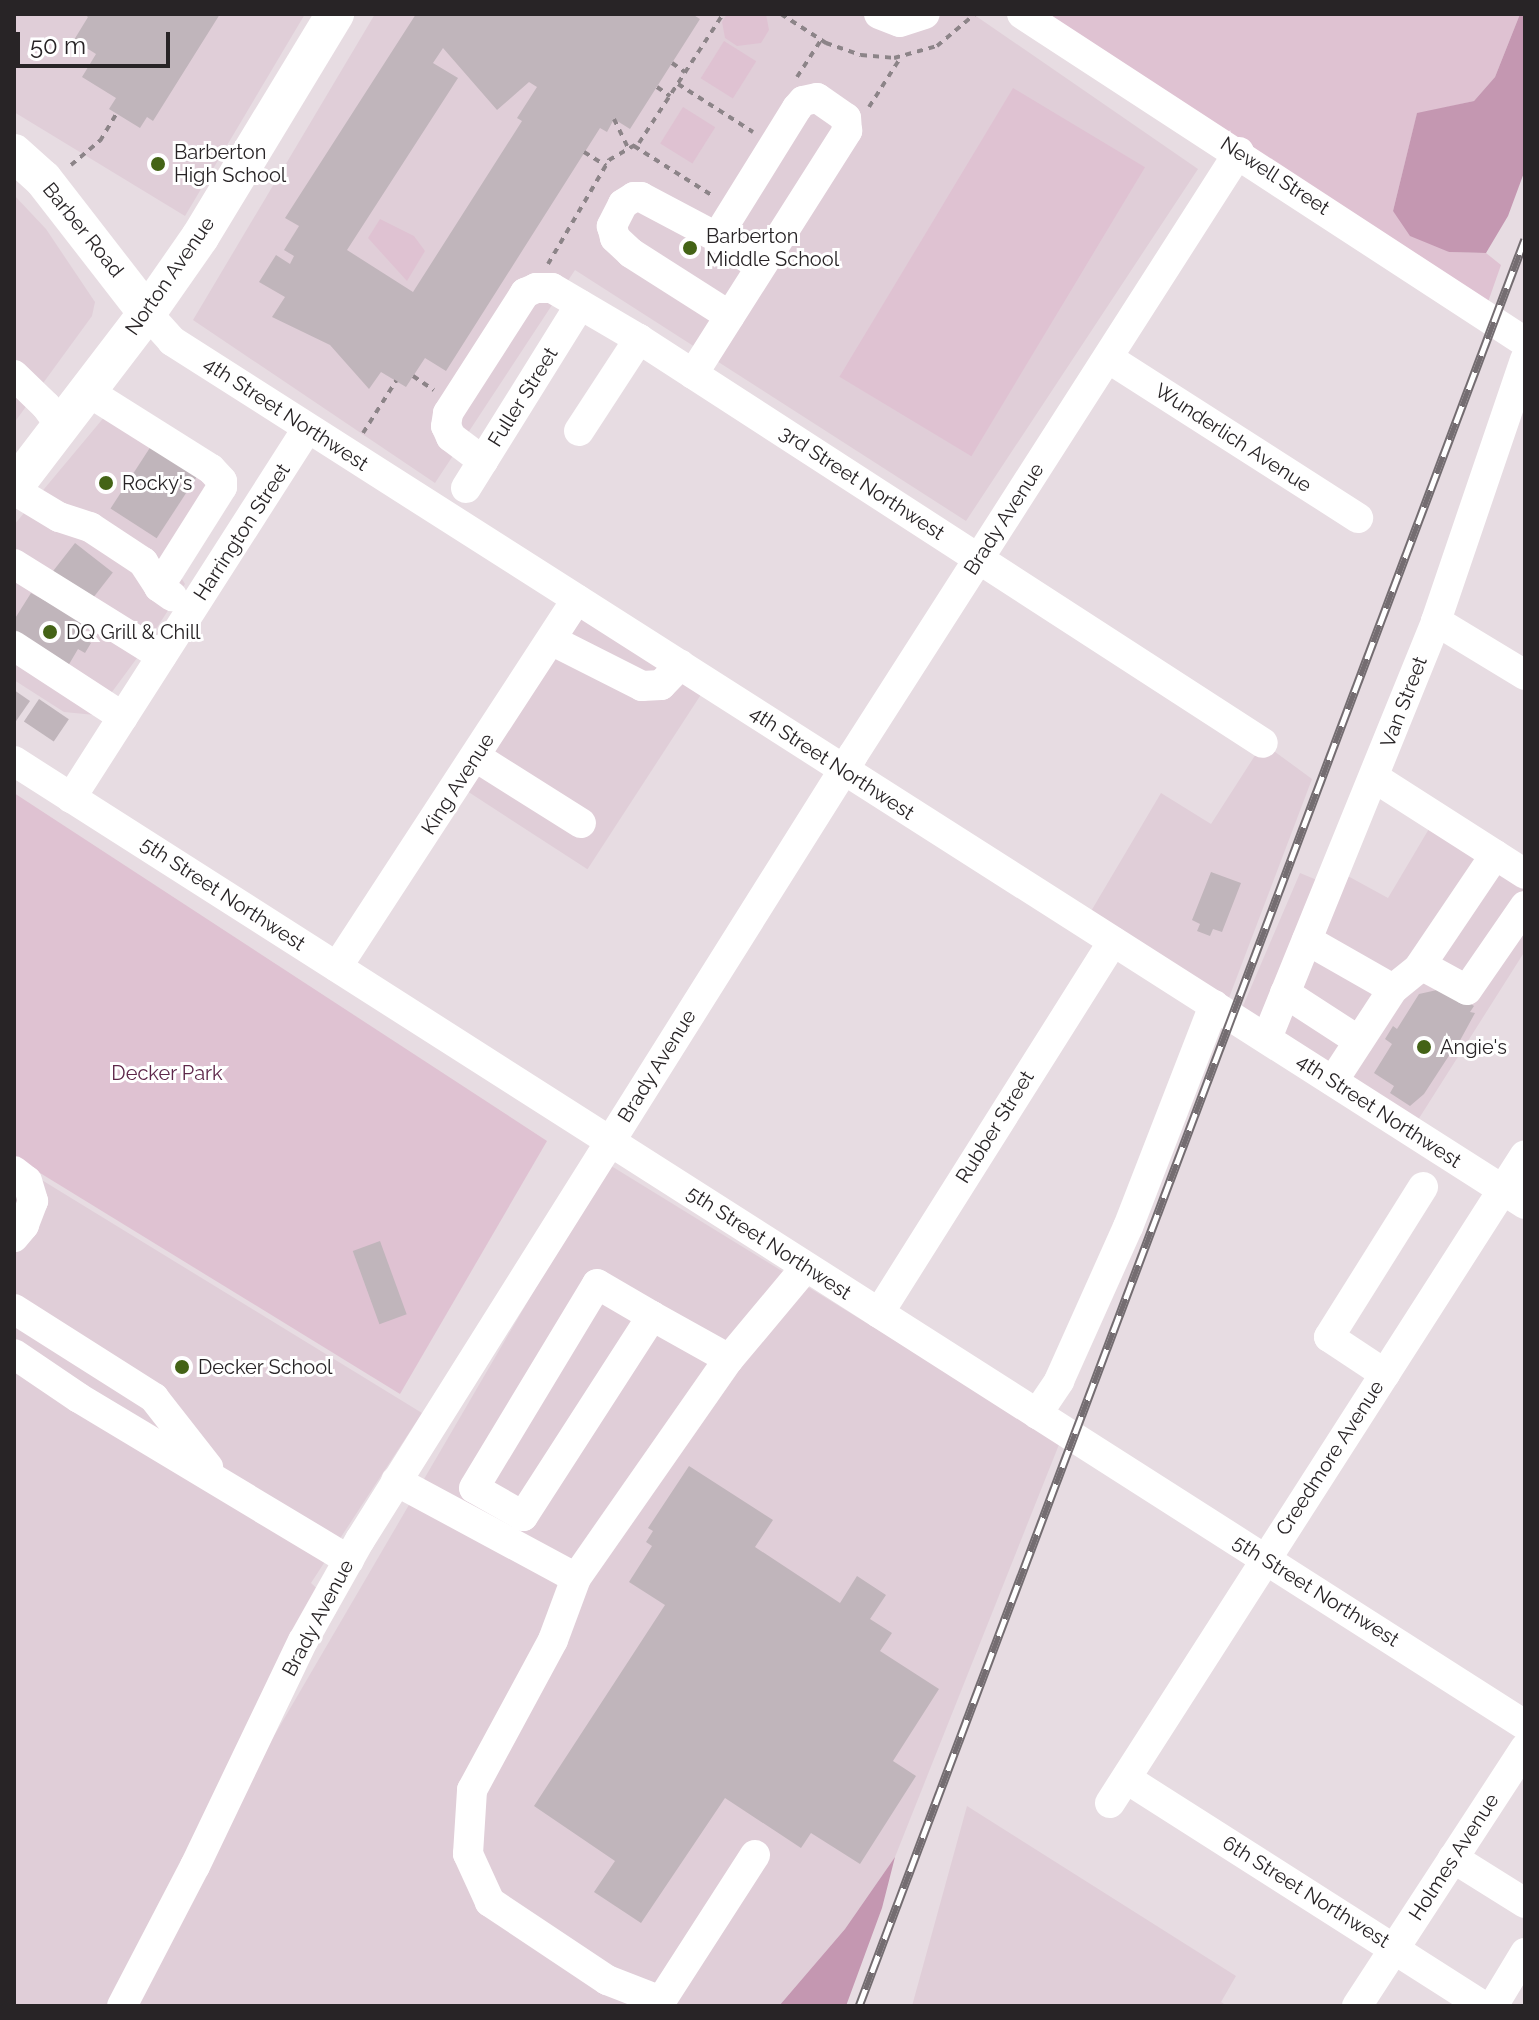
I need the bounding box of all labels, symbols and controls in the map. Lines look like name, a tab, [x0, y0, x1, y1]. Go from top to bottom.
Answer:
scale bar	[20, 16, 174, 66]
text: 50 m	[30, 31, 86, 60]
street label: Newell Street	[1216, 132, 1334, 220]
place label: Barberton High School	[174, 140, 286, 187]
marker: Barberton High School	[149, 155, 167, 173]
street label: Barber Road	[37, 178, 129, 282]
street label: Norton Avenue	[120, 212, 220, 340]
place label: Barberton Middle School	[706, 224, 839, 271]
marker: Barberton Middle School	[681, 239, 699, 257]
street label: Fuller Street	[483, 343, 563, 451]
street label: 4th Street Northwest	[199, 352, 373, 476]
street label: Wunderlich Avenue	[1150, 378, 1316, 498]
street label: 3rd Street Northwest	[775, 421, 949, 545]
street label: Brady Avenue	[959, 458, 1049, 580]
street label: Harrington Street	[189, 459, 295, 605]
place label: Rocky's	[122, 471, 192, 495]
marker: Rocky's	[97, 474, 115, 492]
place label: DQ Grill & Chill	[66, 620, 201, 644]
marker: DQ Grill & Chill	[41, 623, 59, 641]
street label: Van Street	[1376, 653, 1432, 751]
street label: 4th Street Northwest	[745, 701, 919, 825]
street label: King Avenue	[416, 729, 500, 839]
street label: 5th Street Northwest	[136, 832, 310, 956]
street label: Brady Avenue	[612, 1005, 702, 1127]
place label: Angie's	[1440, 1035, 1507, 1059]
marker: Angie's	[1415, 1038, 1433, 1056]
street label: 4th Street Northwest	[1292, 1049, 1466, 1173]
park label: Decker Park	[111, 1061, 223, 1085]
street label: Rubber Street	[951, 1066, 1039, 1188]
street label: 5th Street Northwest	[682, 1181, 856, 1305]
place label: Decker School	[198, 1355, 333, 1379]
marker: Decker School	[173, 1358, 191, 1376]
street label: Creedmore Avenue	[1271, 1376, 1389, 1540]
street label: 5th Street Northwest	[1229, 1530, 1403, 1652]
street label: Brady Avenue	[277, 1555, 359, 1681]
street label: Holmes Avenue	[1404, 1789, 1504, 1925]
street label: 6th Street Northwest	[1218, 1831, 1394, 1953]

